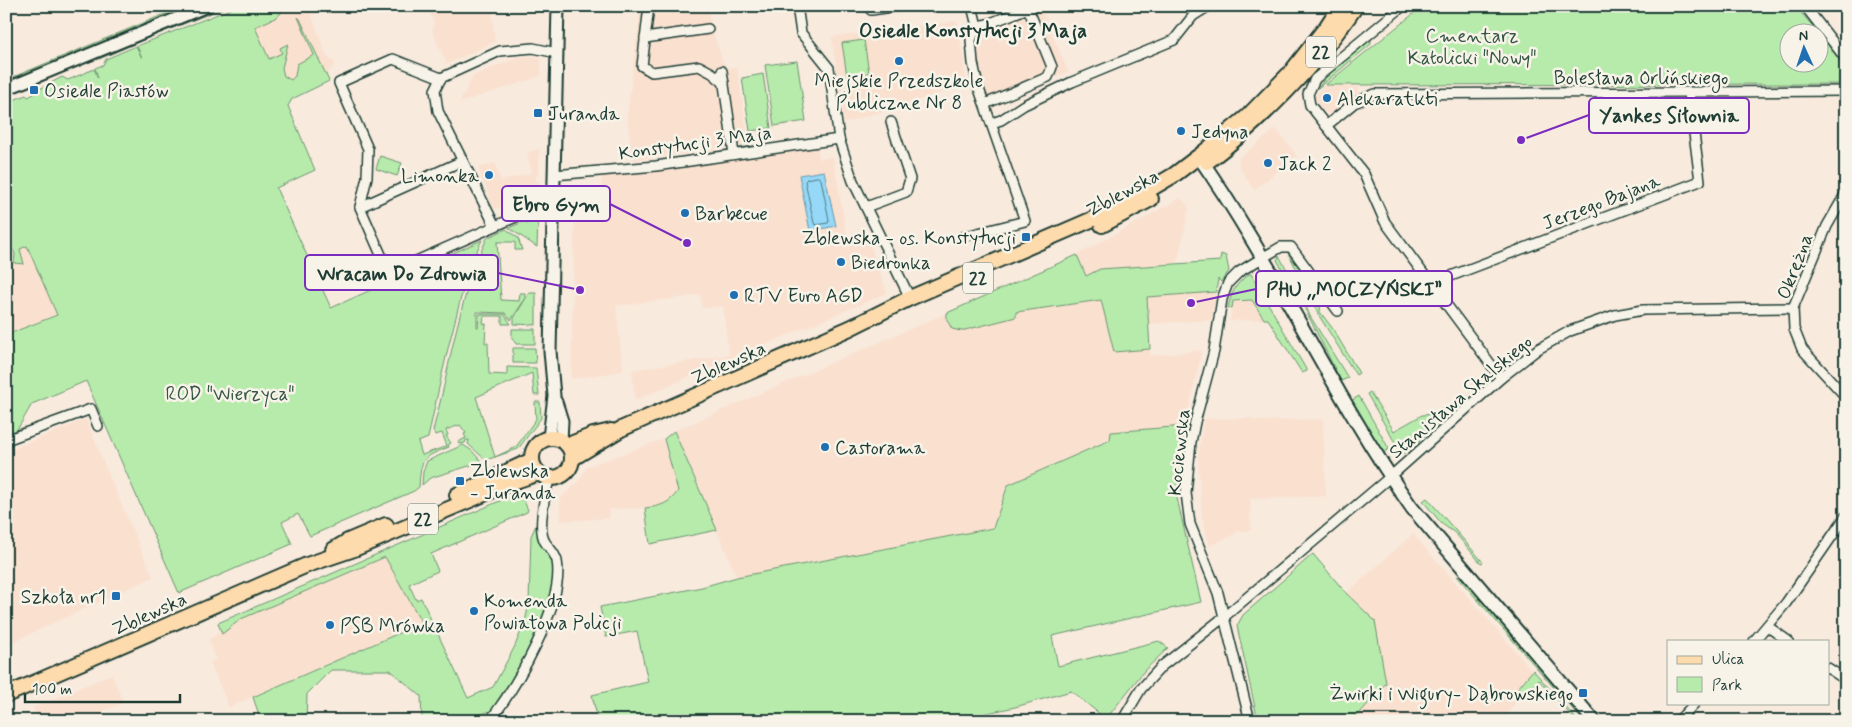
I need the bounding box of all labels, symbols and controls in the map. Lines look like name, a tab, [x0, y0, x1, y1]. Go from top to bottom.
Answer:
district label: Osiedle Konstytucji 3 Maja	[859, 18, 1087, 45]
north arrow	[1780, 22, 1830, 72]
park label: Cmentarz Katolicki "Nowy"	[1407, 24, 1537, 71]
text: N	[1798, 27, 1809, 45]
road number: 22	[1306, 36, 1336, 68]
marker: Miejskie Przedszkole Publiczne Nr 8	[893, 55, 905, 67]
street label: Bolesława Orlińskiego	[1554, 66, 1728, 93]
place label: Miejskie Przedszkole Publiczne Nr 8	[815, 69, 983, 116]
place label: Osiedle Piastów	[44, 79, 169, 104]
marker: Osiedle Piastów	[28, 84, 40, 96]
place label: Alekaratkti	[1337, 87, 1437, 112]
marker: Alekaratkti	[1321, 92, 1333, 104]
callout: Yankes Siłownia	[1589, 98, 1749, 133]
place label: Juranda	[548, 102, 620, 127]
text: Yankes Siłownia	[1599, 103, 1740, 130]
marker: Juranda	[532, 107, 544, 119]
street label: Konstytucji 3 Maja	[617, 120, 773, 168]
place label: Jedyna	[1191, 120, 1249, 145]
marker: Jedyna	[1175, 125, 1187, 137]
place label: Jack 2	[1278, 152, 1331, 177]
marker: Jack 2	[1262, 157, 1274, 169]
place label: Limonka	[401, 164, 480, 189]
street label: Zblewska	[1082, 164, 1163, 223]
street label: Jerzego Bajana	[1539, 168, 1665, 237]
marker: Limonka	[483, 169, 495, 181]
callout: Ebro Gym	[502, 186, 610, 221]
text: Ebro Gym	[512, 192, 600, 219]
place label: Barbecue	[695, 202, 768, 227]
marker: Barbecue	[679, 207, 691, 219]
place label: Zblewska - os. Konstytucji	[801, 226, 1016, 252]
street label: Okrężna	[1771, 230, 1819, 303]
marker: Zblewska - os. Konstytucji	[1020, 231, 1032, 243]
place label: Biedronka	[851, 251, 931, 276]
callout: Wracam Do Zdrowia	[305, 255, 498, 290]
marker: Biedronka	[835, 256, 847, 268]
text: Wracam Do Zdrowia	[316, 261, 487, 288]
road number: 22	[963, 262, 993, 294]
callout: PHU ,,MOCZYŃSKI”	[1256, 271, 1452, 306]
text: PHU ,,MOCZYŃSKI”	[1266, 277, 1442, 304]
place label: RTV Euro AGD	[744, 284, 863, 309]
marker: RTV Euro AGD	[728, 289, 740, 301]
street label: Stanisława Skalskiego	[1384, 330, 1539, 465]
street label: Zblewska	[687, 336, 770, 391]
park label: ROD "Wierzyca"	[165, 382, 295, 408]
street label: Kociewska	[1162, 407, 1196, 497]
place label: Castorama	[835, 436, 926, 461]
marker: Castorama	[819, 441, 831, 453]
place label: Zblewska - Juranda	[470, 459, 556, 506]
marker: Zblewska - Juranda	[454, 475, 466, 487]
road number: 22	[408, 504, 438, 534]
place label: Szkoła nr1	[21, 585, 106, 610]
street label: Zblewska	[108, 587, 191, 642]
place label: Komenda Powiatowa Policji	[484, 589, 622, 637]
marker: Szkoła nr1	[110, 590, 122, 602]
marker: Komenda Powiatowa Policji	[468, 605, 480, 617]
place label: PSB Mrówka	[340, 614, 445, 639]
marker: PSB Mrówka	[324, 619, 336, 631]
legend	[1667, 640, 1830, 704]
text: Ulica	[1712, 650, 1745, 670]
scale bar	[25, 672, 180, 704]
text: Park	[1712, 676, 1742, 696]
text: 100 m	[32, 680, 72, 700]
place label: Żwirki i Wigury- Dąbrowskiego	[1329, 682, 1573, 710]
marker: Żwirki i Wigury- Dąbrowskiego	[1577, 687, 1589, 699]

